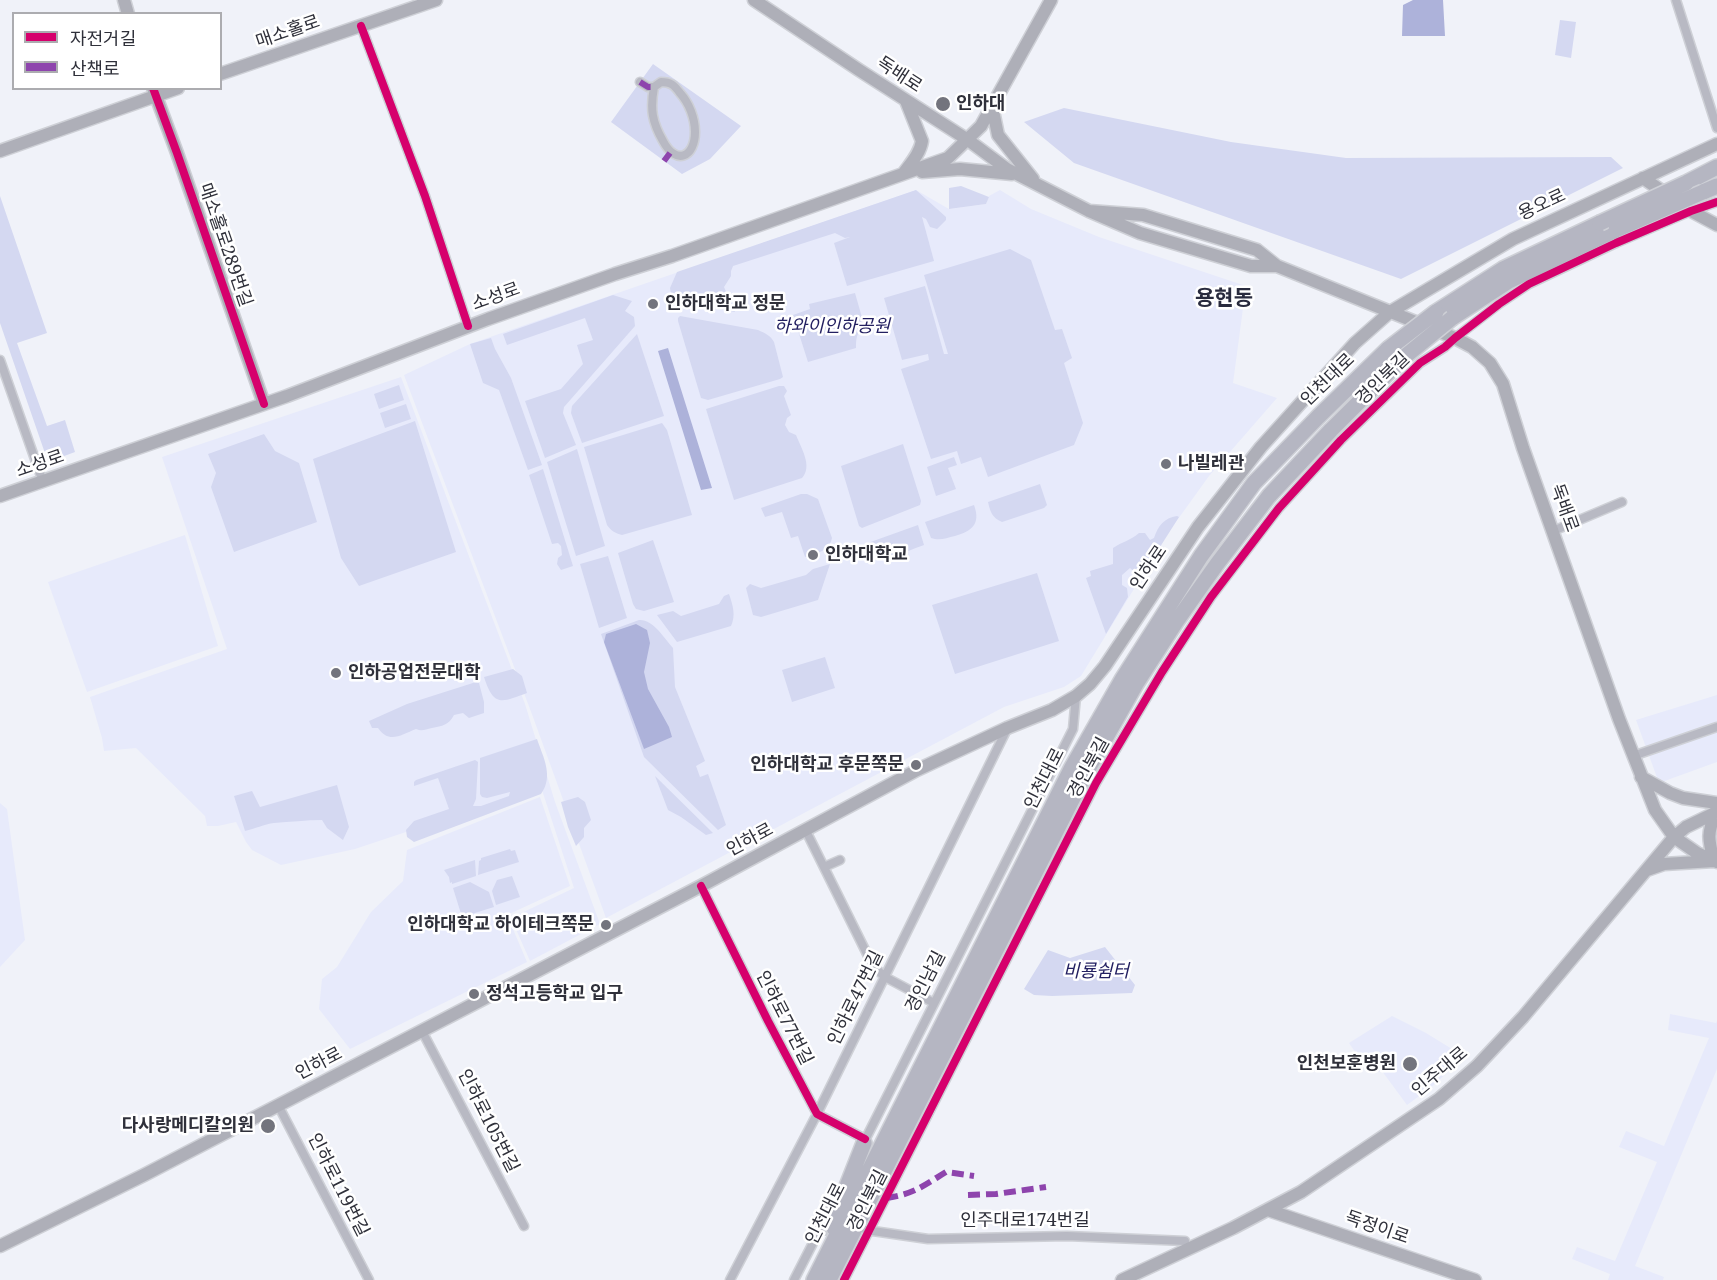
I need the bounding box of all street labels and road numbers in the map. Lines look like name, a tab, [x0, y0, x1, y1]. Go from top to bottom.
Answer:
street label: 매소홀로	[253, 11, 323, 53]
street label: 독배로	[872, 52, 926, 98]
street label: 매소홀로289번길	[194, 180, 256, 310]
street label: 용오로	[1515, 185, 1569, 225]
street label: 소성로	[469, 278, 523, 316]
street label: 경인북길	[1352, 348, 1414, 410]
street label: 인천대로	[1297, 349, 1359, 411]
street label: 소성로	[13, 446, 67, 482]
street label: 독배로	[1545, 481, 1583, 535]
street label: 인하로	[1126, 541, 1172, 595]
street label: 경인북길	[1063, 734, 1115, 802]
street label: 인천대로	[1020, 745, 1070, 813]
street label: 인하로	[723, 819, 777, 861]
street label: 인하로47번길	[824, 947, 888, 1049]
street label: 경인남길	[901, 948, 951, 1016]
street label: 인하로77번길	[751, 967, 817, 1069]
street label: 인주대로	[1408, 1042, 1472, 1102]
street label: 인하로	[292, 1043, 346, 1085]
street label: 인하로105번길	[453, 1066, 523, 1176]
street label: 인하로119번길	[303, 1130, 373, 1240]
street label: 경인북길	[843, 1167, 893, 1235]
street label: 인천대로	[801, 1180, 851, 1248]
street label: 독정이로	[1342, 1207, 1412, 1249]
street label: 인주대로174번길	[960, 1210, 1090, 1232]

